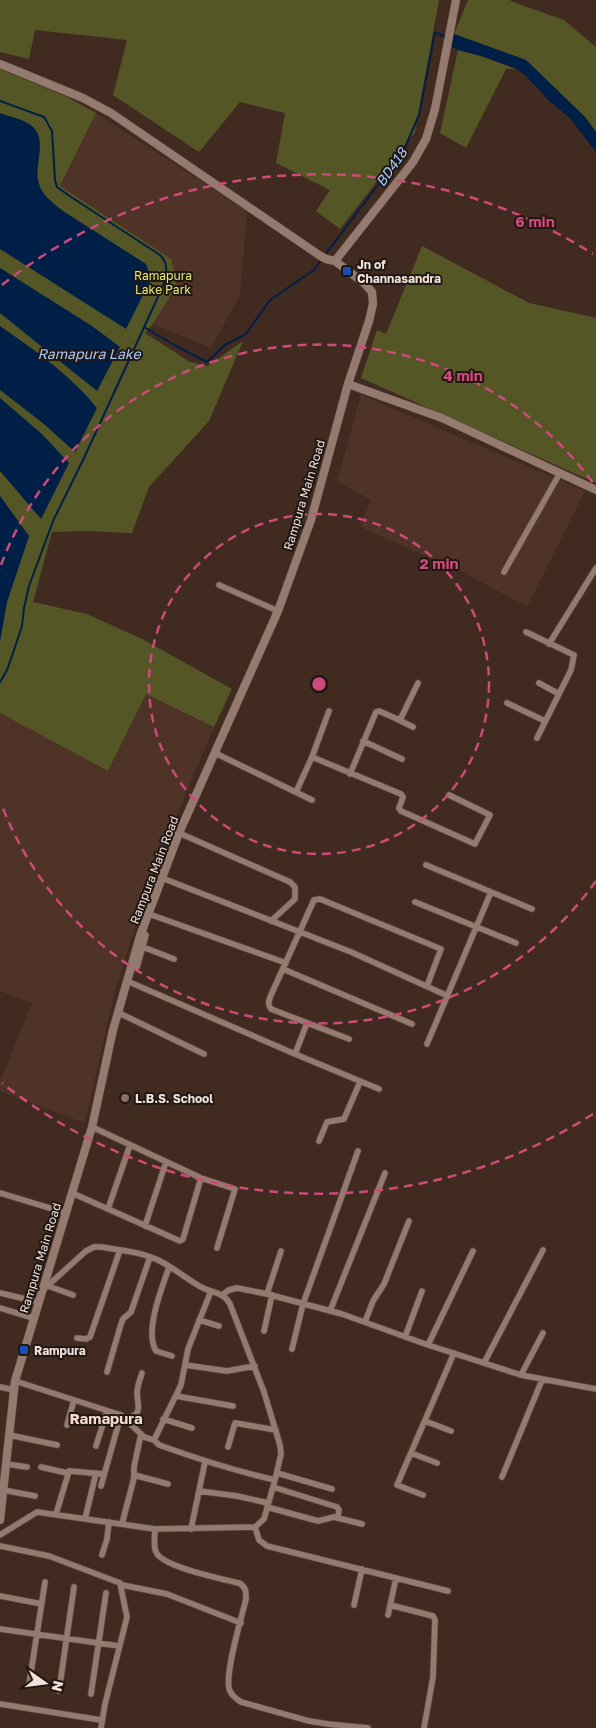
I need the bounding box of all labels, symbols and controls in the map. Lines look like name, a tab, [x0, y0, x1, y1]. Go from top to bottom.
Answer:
water label: BD418	[372, 143, 411, 190]
text: 6 min	[515, 212, 555, 230]
place label: Jn of Channasandra	[357, 257, 441, 286]
marker: Jn of Channasandra	[341, 265, 353, 277]
park label: Ramapura Lake Park	[134, 268, 192, 297]
water label: Ramapura Lake	[37, 345, 141, 362]
text: 4 min	[443, 366, 483, 384]
street label: Rampura Main Road	[280, 438, 328, 552]
text: 2 min	[419, 554, 459, 572]
centre of rings	[310, 675, 328, 693]
street label: Rampura Main Road	[126, 814, 182, 926]
place label: L.B.S. School	[135, 1091, 213, 1106]
marker: L.B.S. School	[119, 1092, 131, 1104]
street label: Rampura Main Road	[16, 1201, 64, 1315]
place label: Rampura	[34, 1343, 86, 1358]
marker: Rampura	[18, 1344, 30, 1356]
district label: Ramapura	[69, 1409, 143, 1427]
north arrow	[20, 1658, 70, 1708]
text: N	[49, 1679, 68, 1693]

